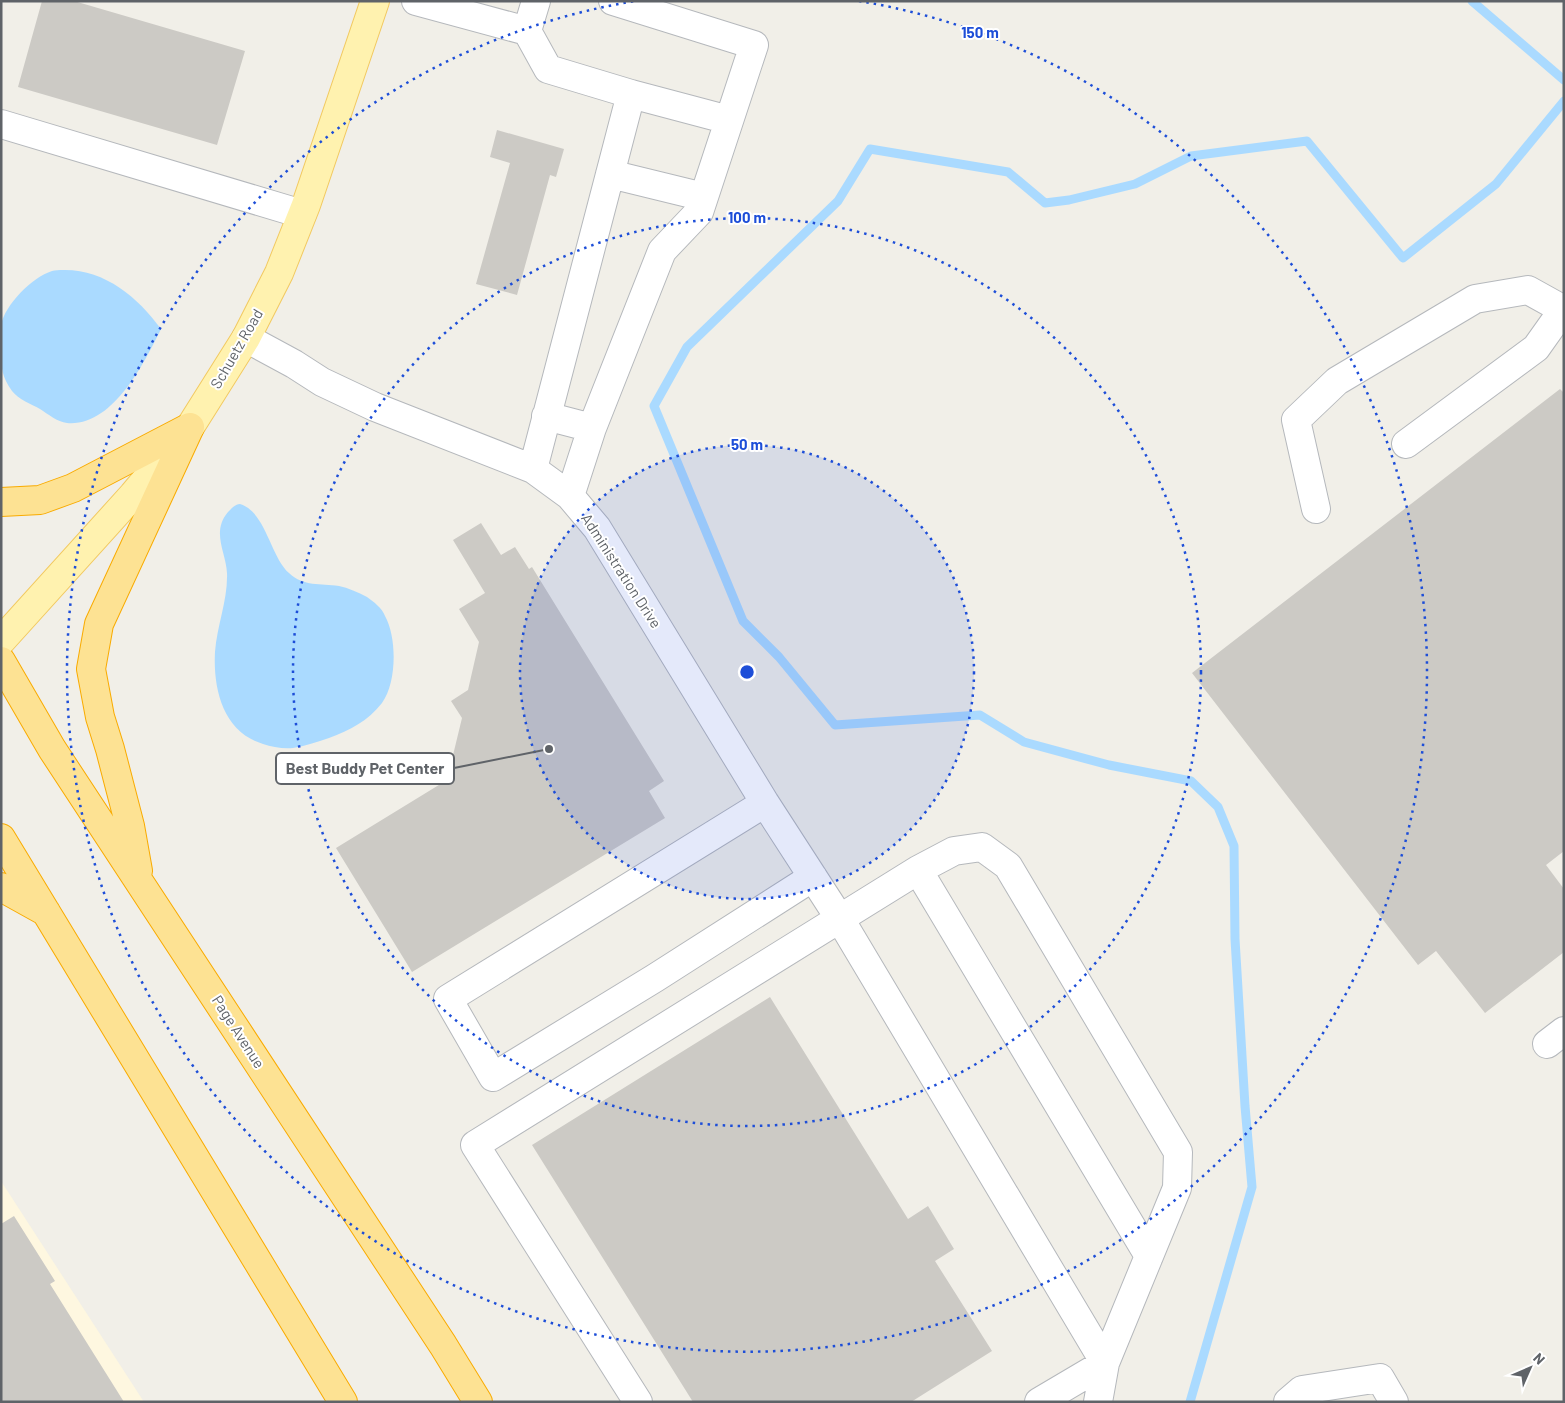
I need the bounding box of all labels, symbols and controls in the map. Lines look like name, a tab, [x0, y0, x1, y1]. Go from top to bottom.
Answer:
text: 150 m	[961, 23, 999, 41]
text: 100 m	[728, 208, 766, 226]
street label: Schuetz Road	[206, 306, 266, 391]
text: 50 m	[731, 435, 763, 453]
street label: Administration Drive	[578, 510, 666, 631]
centre of rings	[738, 663, 756, 681]
callout: Best Buddy Pet Center	[276, 753, 454, 784]
text: Best Buddy Pet Center	[286, 758, 444, 777]
street label: Page Avenue	[209, 992, 269, 1071]
north arrow	[1505, 1343, 1555, 1393]
text: N	[1530, 1349, 1549, 1368]

